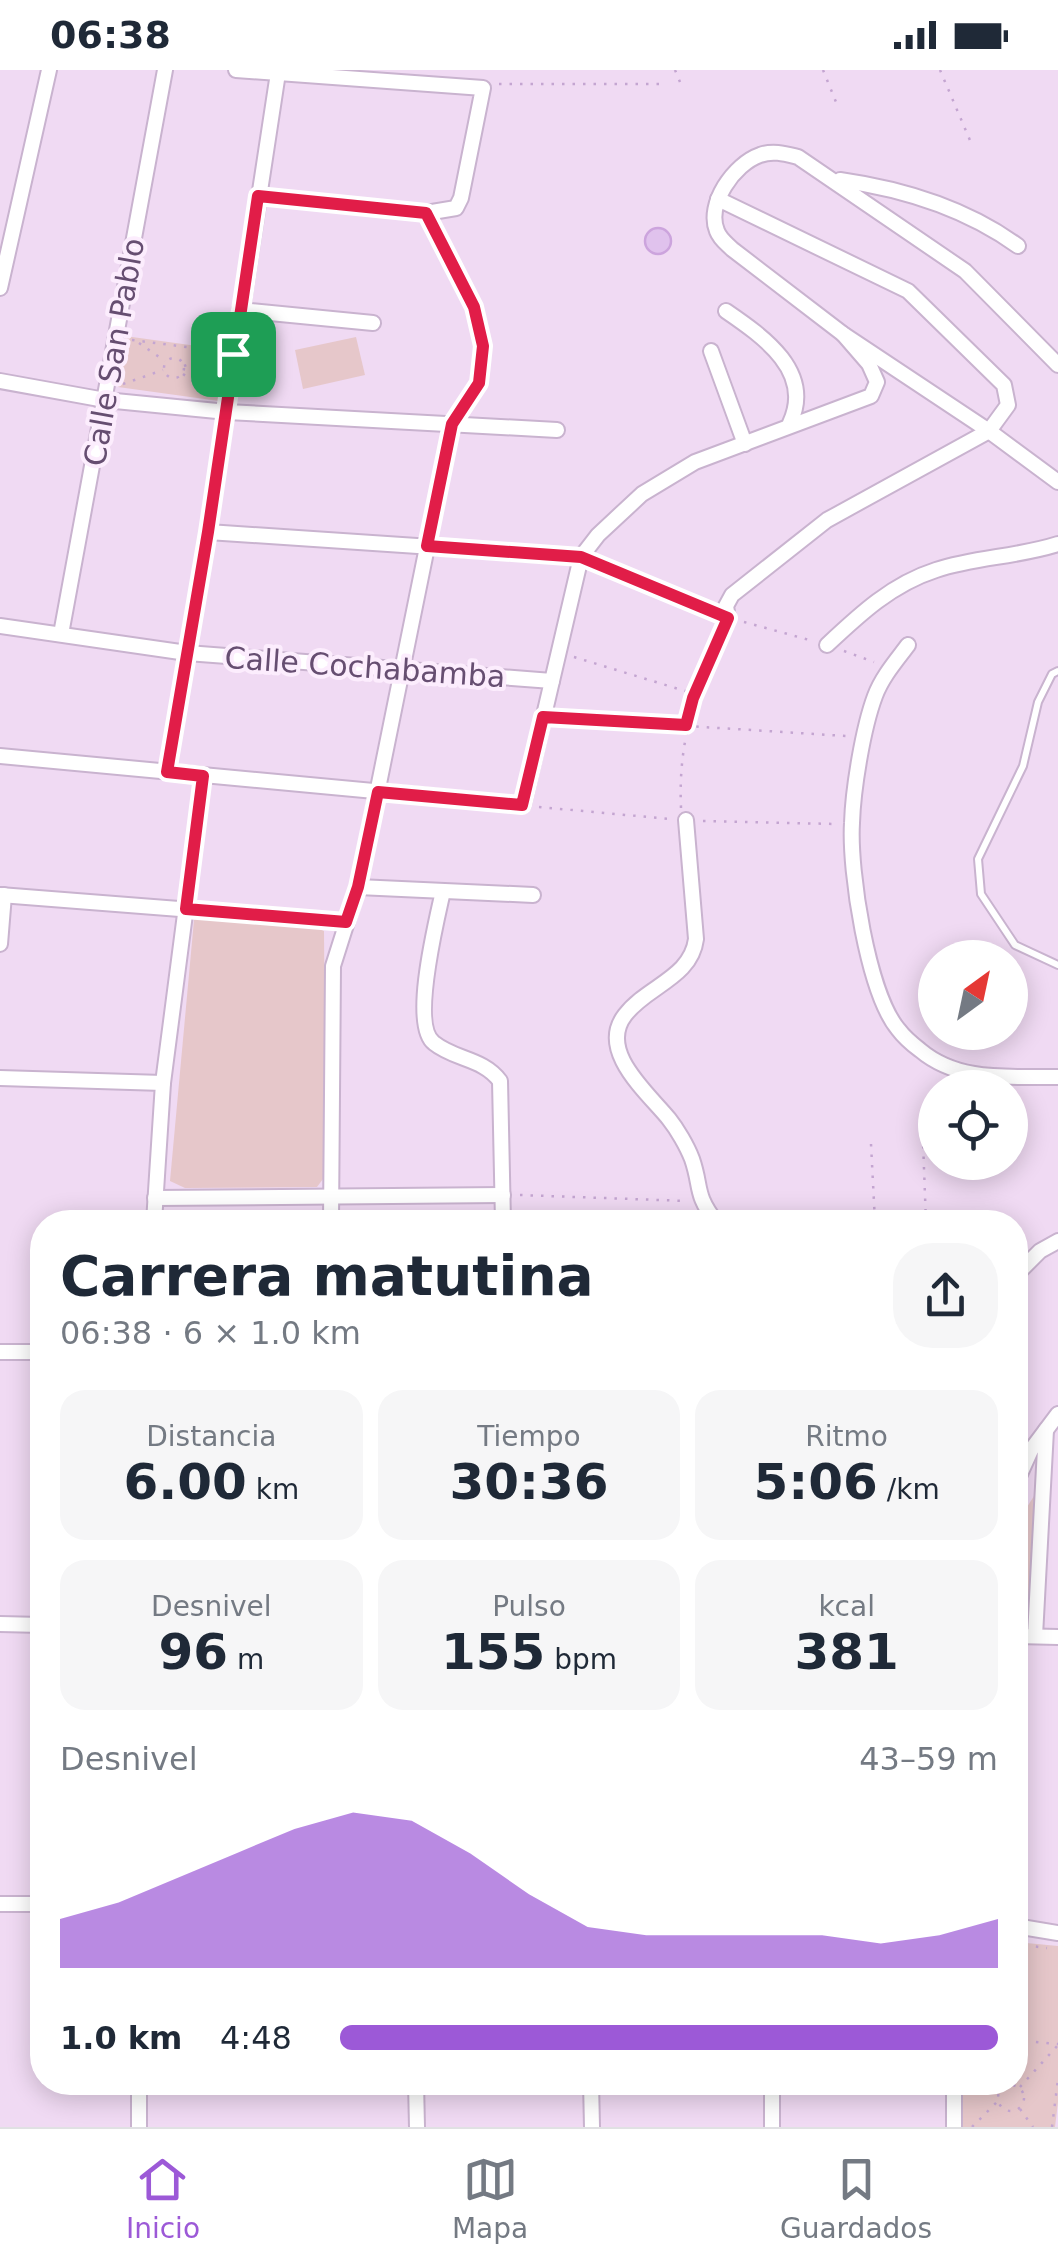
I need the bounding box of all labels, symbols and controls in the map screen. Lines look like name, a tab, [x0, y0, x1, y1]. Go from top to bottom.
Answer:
text: 06:38	[50, 13, 171, 57]
street label: Calle San Pablo	[77, 235, 151, 469]
pin	[191, 312, 276, 397]
icon: arrive	[206, 327, 261, 382]
street label: Calle Cochabamba	[223, 640, 507, 694]
north arrow	[918, 940, 1028, 1050]
map controls	[918, 940, 1028, 1180]
button: locate	[918, 1070, 1028, 1180]
button: share	[893, 1243, 998, 1348]
text: Carrera matutina	[60, 1244, 594, 1308]
text: 06:38 · 6 × 1.0 km	[60, 1314, 361, 1352]
text: Distancia	[146, 1420, 276, 1453]
text: Tiempo	[477, 1420, 581, 1453]
text: Ritmo	[805, 1420, 888, 1453]
text: 6.00	[123, 1453, 247, 1511]
text: 30:36	[449, 1453, 609, 1511]
text: 5:06	[754, 1453, 878, 1511]
text: km	[247, 1473, 299, 1506]
text: /km	[878, 1473, 940, 1506]
text: Desnivel	[151, 1590, 272, 1623]
text: Pulso	[492, 1590, 566, 1623]
text: kcal	[818, 1590, 875, 1623]
text: 96	[158, 1623, 228, 1681]
text: 155	[441, 1623, 545, 1681]
text: 381	[794, 1623, 899, 1681]
text: m	[228, 1643, 264, 1676]
text: bpm	[545, 1643, 617, 1676]
text: Desnivel	[60, 1740, 198, 1778]
text: 43–59 m	[859, 1740, 998, 1778]
text: 1.0 km	[60, 2019, 182, 2057]
text: 4:48	[220, 2019, 292, 2057]
tab: Inicio	[126, 2152, 200, 2245]
tab: Mapa	[452, 2152, 528, 2245]
tab: Guardados	[780, 2152, 932, 2245]

